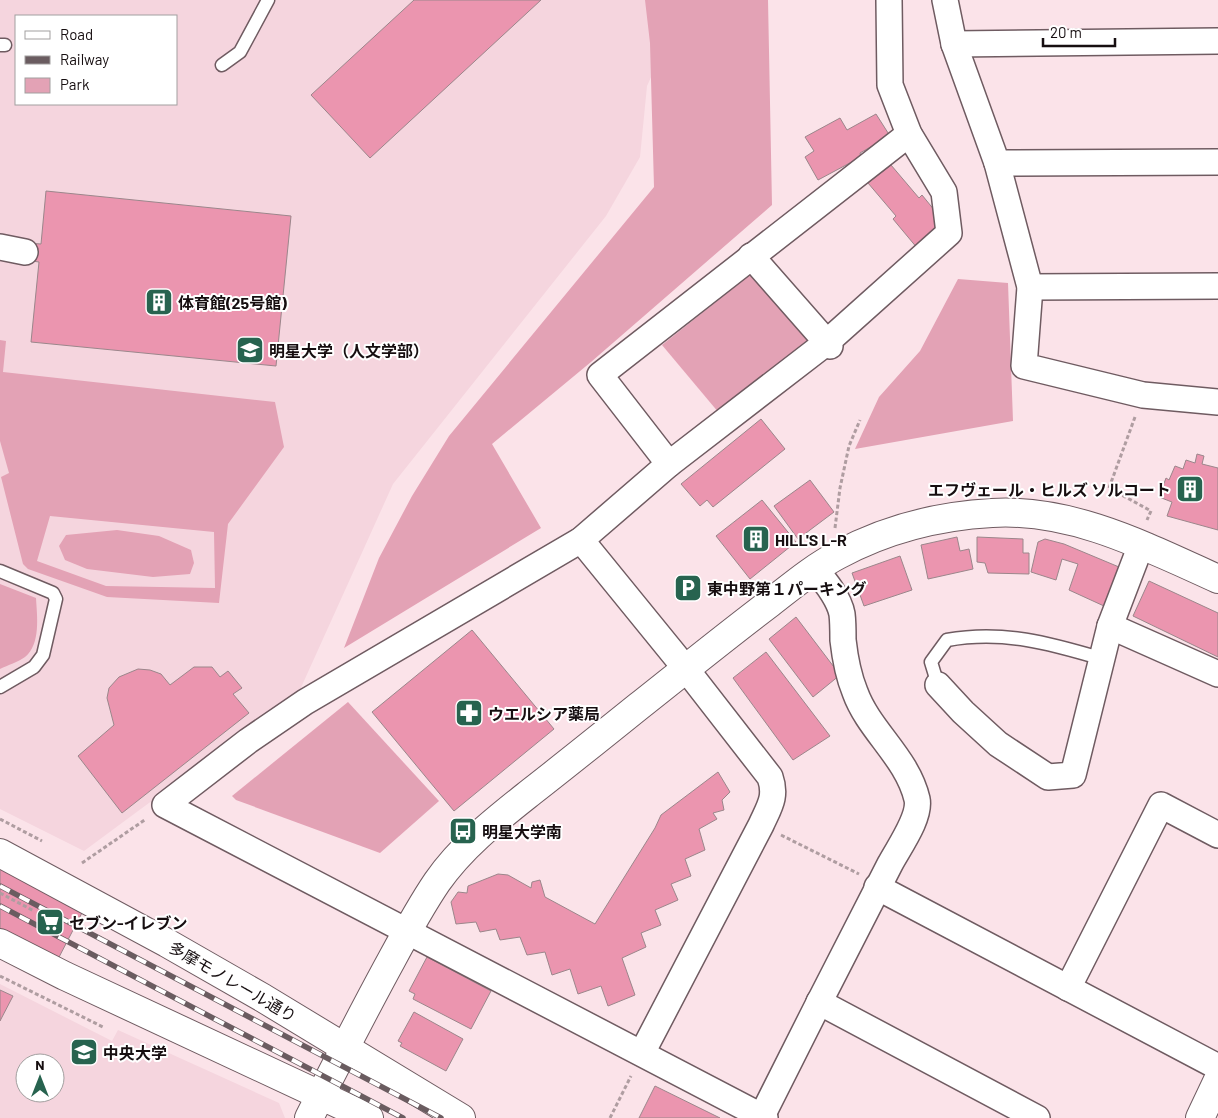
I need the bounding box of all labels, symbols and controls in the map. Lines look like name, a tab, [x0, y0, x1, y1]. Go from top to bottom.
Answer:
legend	[15, 15, 178, 105]
scale bar	[1043, 15, 1116, 47]
text: 20 m	[1050, 23, 1082, 41]
text: Road	[60, 25, 93, 43]
text: Railway	[60, 50, 109, 68]
text: Park	[60, 75, 90, 93]
building icon: 体育館(25号館)	[144, 287, 174, 317]
place label: 体育館(25号館)	[178, 293, 287, 312]
school or university icon: 明星大学（人文学部）	[235, 335, 265, 365]
place label: 明星大学（人文学部）	[269, 341, 429, 360]
building icon: エフヴェール・ヒルズ ソルコート	[1175, 474, 1205, 504]
place label: エフヴェール・ヒルズ ソルコート	[928, 480, 1171, 499]
building icon: HILL'S L-R	[741, 524, 771, 554]
place label: HILL'S L-R	[775, 530, 847, 549]
parking icon: 東中野第１パーキング	[673, 573, 703, 603]
place label: 東中野第１パーキング	[707, 579, 867, 598]
pharmacy icon: ウエルシア薬局	[454, 698, 484, 728]
place label: ウエルシア薬局	[488, 704, 600, 723]
bus stop icon: 明星大学南	[448, 816, 478, 846]
place label: 明星大学南	[482, 822, 562, 841]
supermarket icon: セブン-イレブン	[35, 907, 65, 937]
place label: セブン-イレブン	[69, 913, 188, 932]
street label: 多摩モノレール通り	[166, 937, 300, 1025]
school or university icon: 中央大学	[69, 1037, 99, 1067]
place label: 中央大学	[103, 1043, 167, 1062]
north arrow	[15, 1053, 65, 1103]
text: N	[35, 1056, 45, 1073]

